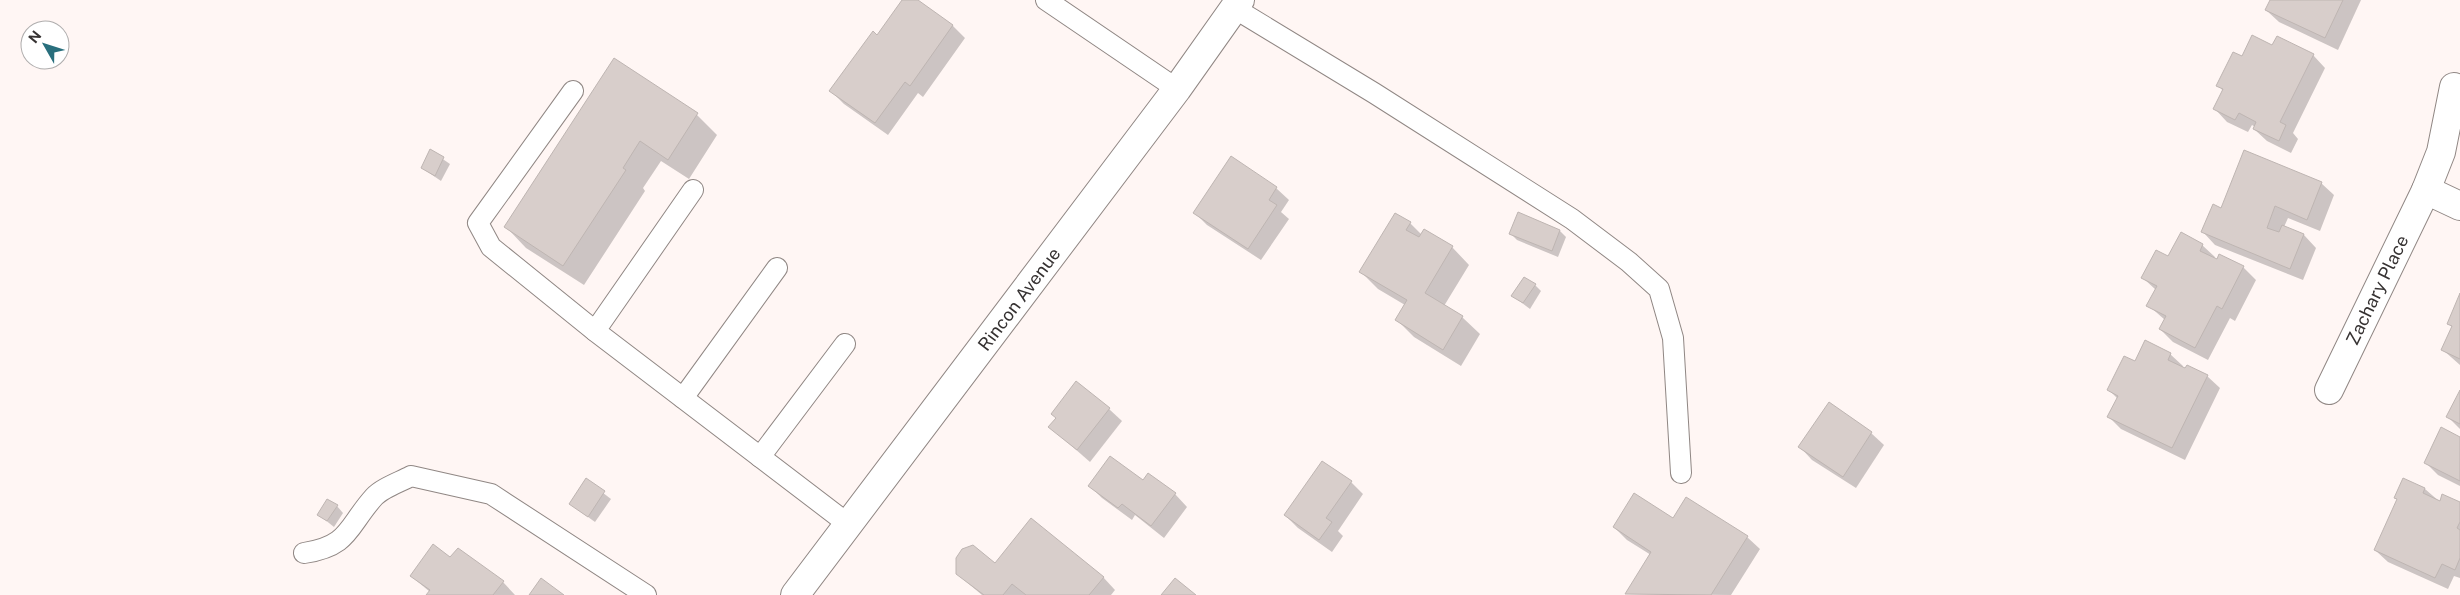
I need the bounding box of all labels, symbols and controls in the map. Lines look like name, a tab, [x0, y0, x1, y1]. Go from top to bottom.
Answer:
north arrow	[20, 20, 70, 70]
text: N	[25, 28, 45, 46]
street label: Zachary Place	[2341, 232, 2413, 348]
street label: Rincon Avenue	[973, 243, 1065, 355]

